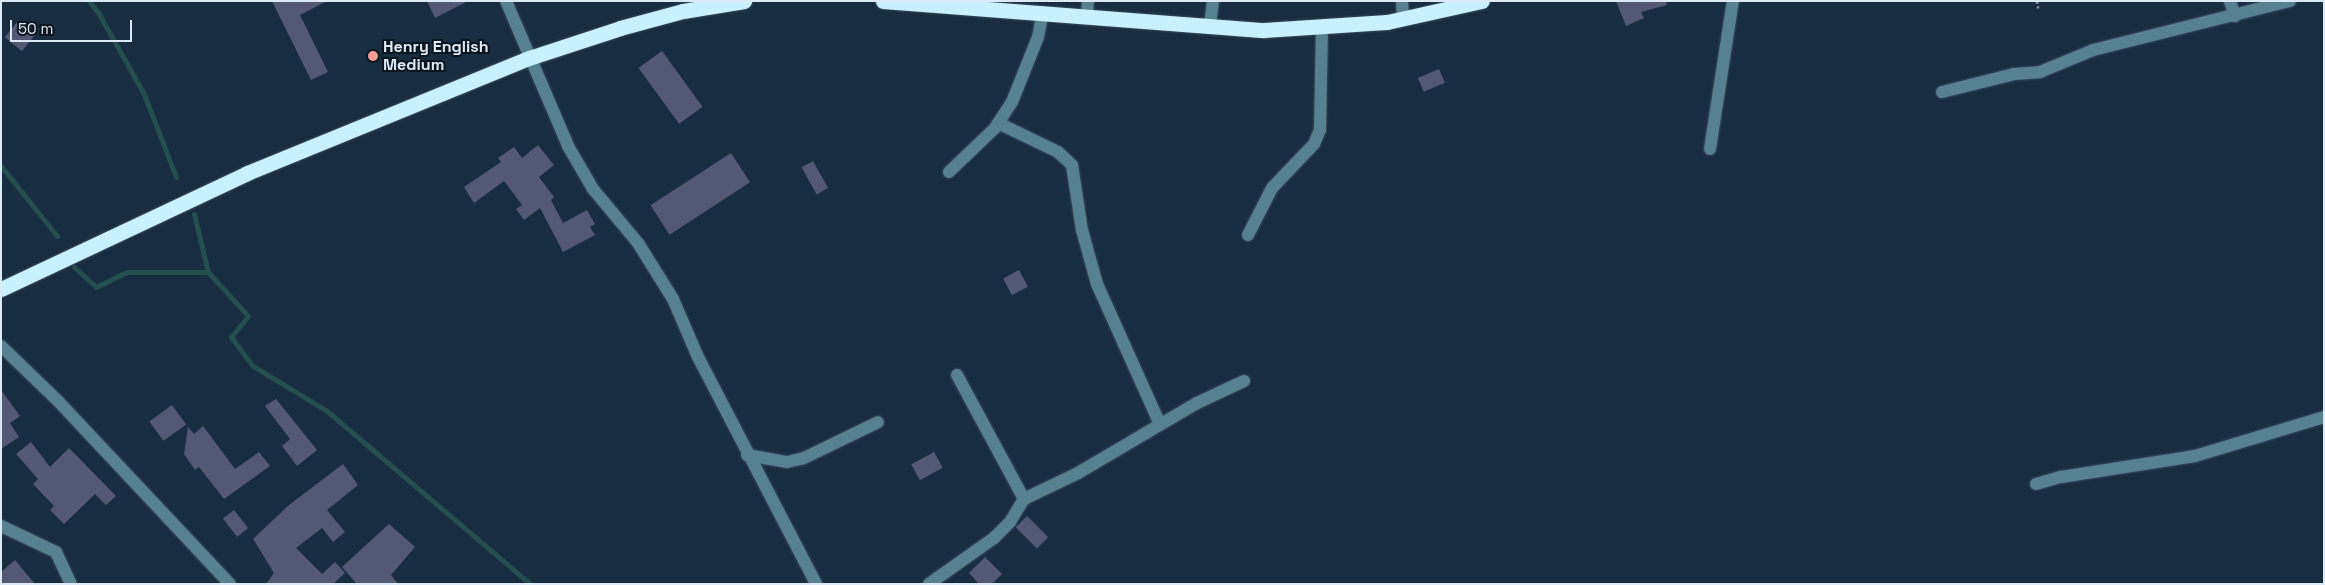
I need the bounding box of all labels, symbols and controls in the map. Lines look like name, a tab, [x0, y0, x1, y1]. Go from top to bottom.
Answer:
scale bar	[12, 10, 135, 42]
text: 50 m	[18, 19, 53, 38]
place label: Henry English Medium	[383, 37, 489, 75]
marker: Henry English Medium	[367, 50, 379, 62]

